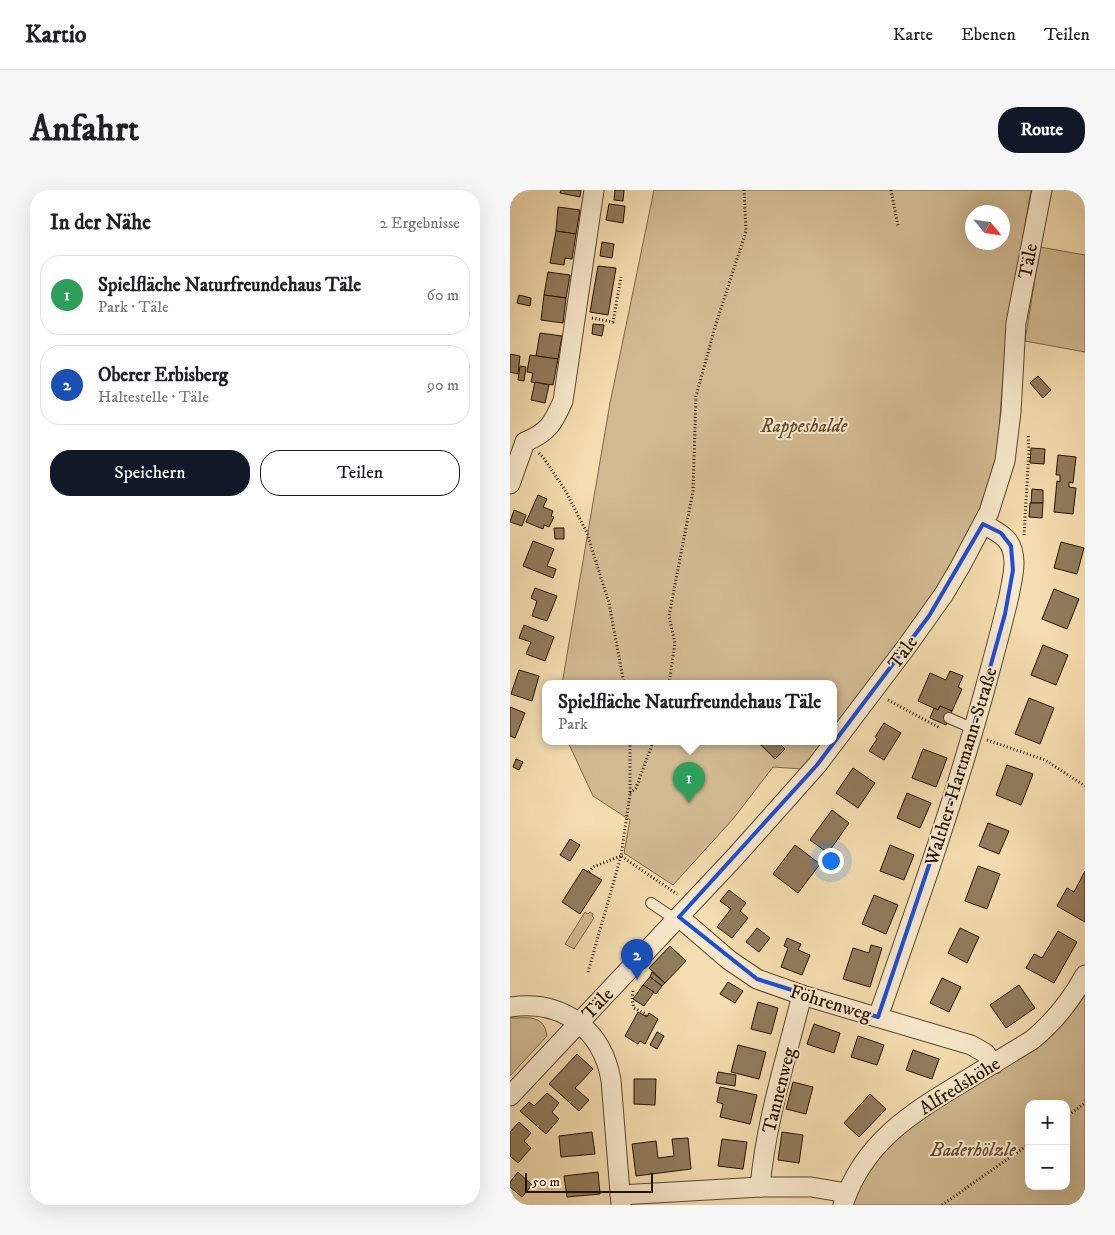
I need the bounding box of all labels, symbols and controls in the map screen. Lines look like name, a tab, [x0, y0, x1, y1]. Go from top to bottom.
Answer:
text: Kartio	[25, 20, 87, 50]
text: Karte	[893, 24, 933, 46]
text: Ebenen	[961, 24, 1016, 46]
text: Teilen	[1044, 24, 1090, 46]
button: Route	[998, 107, 1085, 153]
text: Anfahrt	[30, 108, 139, 152]
north arrow	[965, 205, 1010, 250]
text: In der Nähe	[50, 210, 151, 236]
text: 2 Ergebnisse	[380, 213, 460, 233]
street label: Täle	[1014, 241, 1043, 281]
text: Spielfläche Naturfreundehaus Täle	[98, 274, 361, 297]
text: 1	[64, 285, 70, 305]
text: 60 m	[427, 285, 459, 305]
text: Park · Täle	[98, 297, 169, 317]
text: Oberer Erbisberg	[98, 364, 228, 387]
text: 2	[63, 375, 71, 395]
text: 90 m	[427, 375, 459, 395]
text: Haltestelle · Täle	[98, 387, 209, 407]
park label: Rappeshalde	[760, 415, 848, 439]
button: Speichern	[50, 450, 250, 496]
button: Teilen	[260, 450, 460, 496]
street label: Täle	[883, 632, 923, 674]
street label: Walther-Hartmann-Straße	[920, 664, 1003, 869]
popup	[542, 680, 837, 745]
text: Spielfläche Naturfreundehaus Täle	[558, 691, 821, 714]
text: Park	[558, 714, 588, 734]
pin: 1	[673, 762, 705, 803]
your location	[818, 848, 844, 874]
pin: 2	[621, 939, 653, 980]
street label: Föhrenweg	[787, 980, 875, 1027]
street label: Täle	[577, 983, 619, 1025]
street label: Tannenweg	[758, 1044, 801, 1136]
street label: Alfredshöhe	[915, 1052, 1005, 1120]
map controls	[1025, 1100, 1070, 1190]
button: +	[1025, 1100, 1070, 1145]
park label: Baderhölzle	[929, 1139, 1016, 1162]
button: −	[1025, 1145, 1070, 1190]
scale bar	[525, 1170, 652, 1193]
text: 50 m	[532, 1173, 560, 1191]

